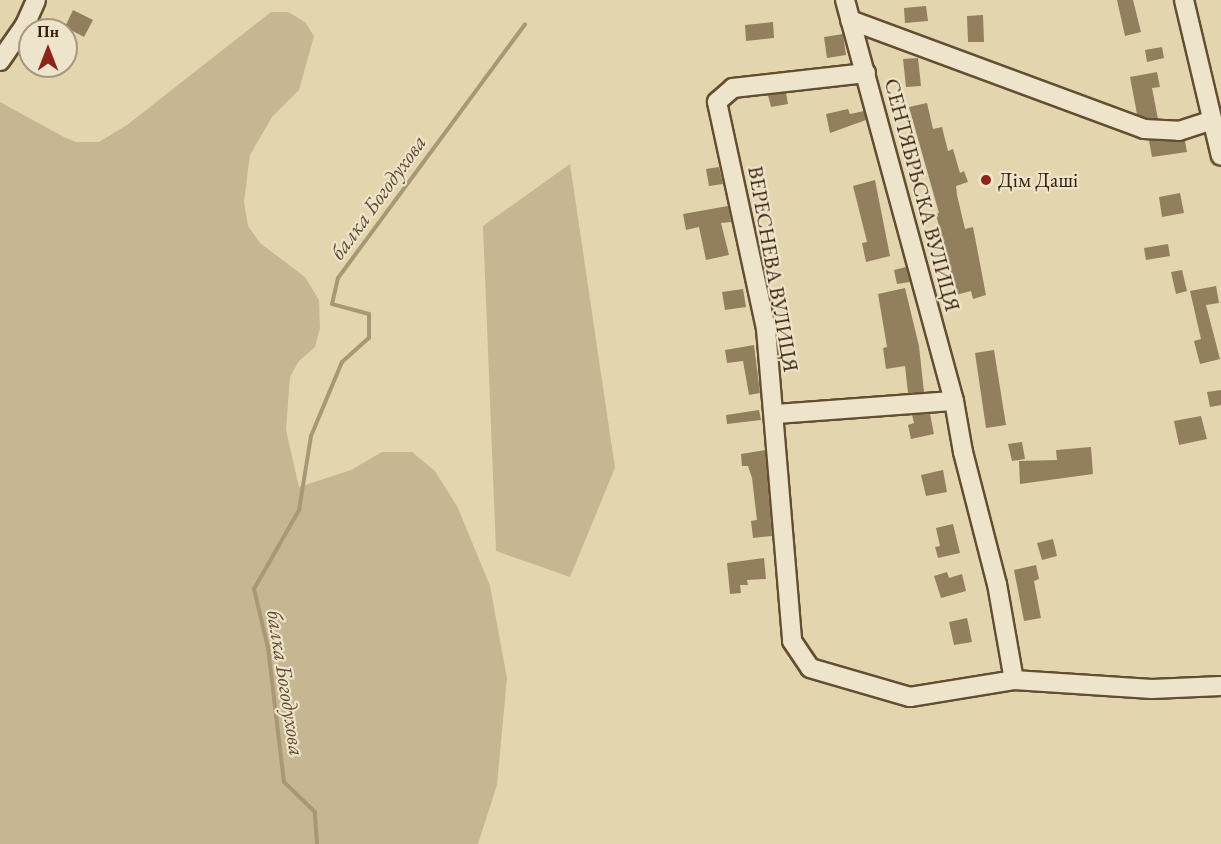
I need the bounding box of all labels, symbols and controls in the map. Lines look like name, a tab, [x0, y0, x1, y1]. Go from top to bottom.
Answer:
north arrow	[18, 18, 78, 78]
text: Пн	[37, 21, 59, 42]
street label: СЕНТЯБРЬСКА ВУЛИЦЯ	[879, 76, 965, 314]
water label: балка Богодухова	[324, 130, 432, 264]
street label: ВЕРЕСНЕВА ВУЛИЦЯ	[742, 164, 804, 374]
place label: Дім Даші	[998, 167, 1078, 193]
marker: Дім Даші	[979, 173, 993, 187]
water label: балка Богодухова	[261, 608, 311, 758]

